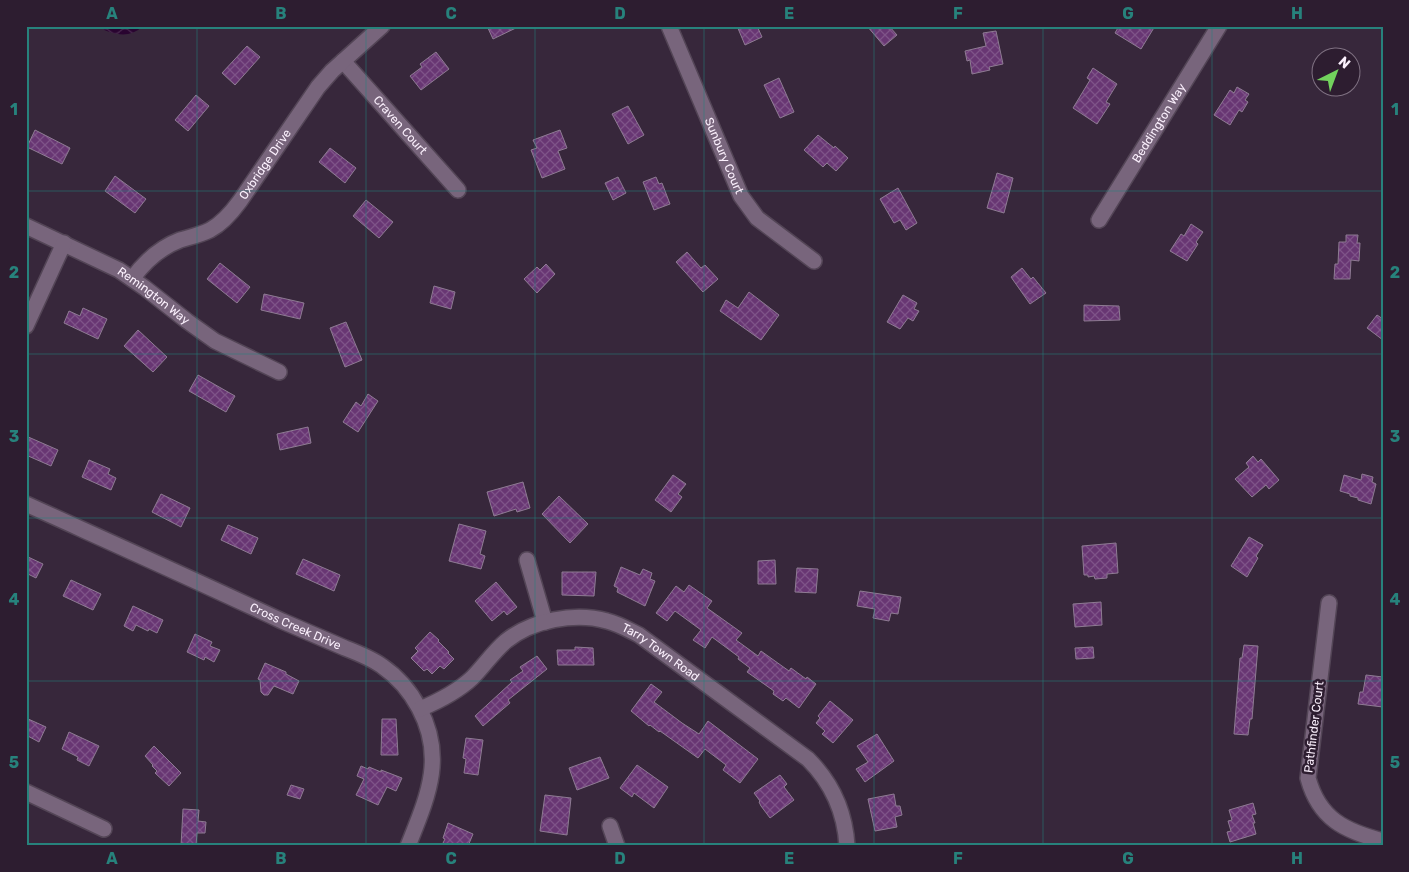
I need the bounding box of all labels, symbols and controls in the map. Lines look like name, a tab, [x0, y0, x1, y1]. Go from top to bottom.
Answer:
text: A	[106, 4, 118, 23]
text: B	[275, 4, 287, 23]
text: C	[445, 4, 457, 23]
text: D	[614, 4, 626, 23]
text: E	[784, 4, 794, 23]
text: F	[953, 4, 963, 23]
text: G	[1122, 4, 1134, 23]
text: H	[1291, 4, 1303, 23]
north arrow	[1312, 48, 1362, 98]
text: N	[1335, 53, 1354, 72]
street label: Beddington Way	[1129, 81, 1189, 165]
street label: Craven Court	[370, 93, 430, 158]
text: 1	[10, 100, 18, 119]
text: 1	[1391, 100, 1399, 119]
street label: Sunbury Court	[702, 116, 746, 196]
street label: Oxbridge Drive	[236, 126, 294, 202]
text: 2	[9, 263, 19, 282]
text: 2	[1390, 263, 1400, 282]
street label: Remington Way	[115, 264, 193, 328]
text: 3	[9, 427, 19, 446]
text: 3	[1390, 427, 1400, 446]
text: 4	[9, 590, 20, 609]
text: 4	[1390, 590, 1401, 609]
street label: Cross Creek Drive	[248, 600, 344, 653]
street label: Tarry Town Road	[620, 620, 702, 684]
street label: Pathfinder Court	[1301, 680, 1327, 774]
text: 5	[9, 753, 19, 772]
text: 5	[1390, 753, 1400, 772]
text: A	[106, 849, 118, 868]
text: B	[275, 849, 287, 868]
text: C	[445, 849, 457, 868]
text: D	[614, 849, 626, 868]
text: E	[784, 849, 794, 868]
text: F	[953, 849, 963, 868]
text: G	[1122, 849, 1134, 868]
text: H	[1291, 849, 1303, 868]

